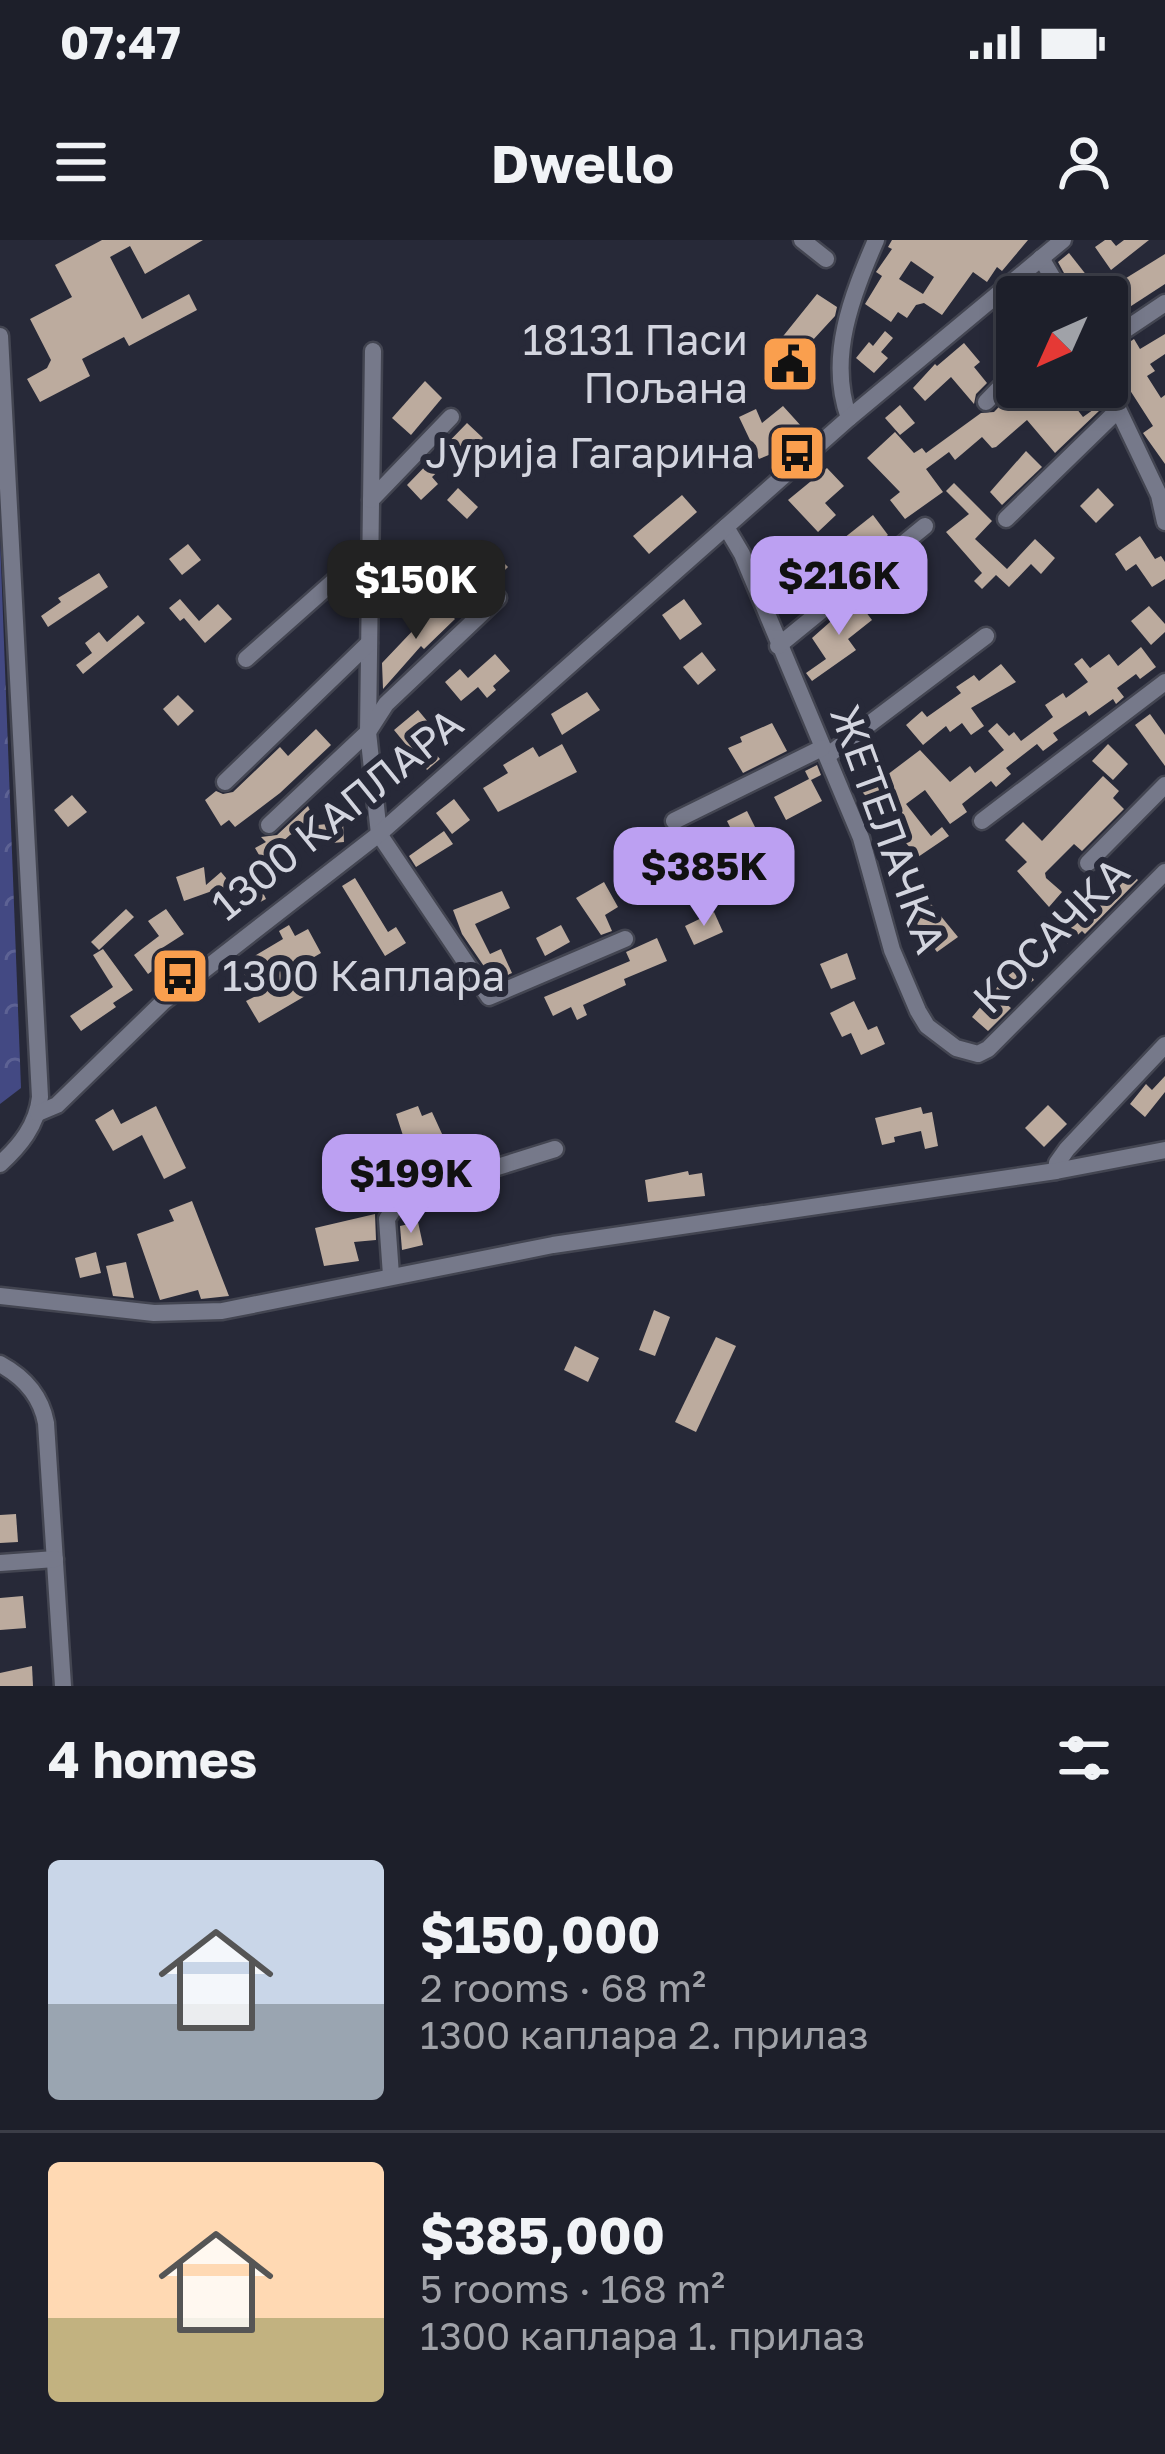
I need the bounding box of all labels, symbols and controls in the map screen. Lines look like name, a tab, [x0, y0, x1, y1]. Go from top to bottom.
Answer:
text: 07:47	[60, 15, 181, 69]
icon: menu	[48, 129, 114, 195]
icon: person	[1051, 129, 1117, 195]
text: Dwello	[491, 130, 674, 195]
north arrow	[996, 276, 1128, 408]
map controls	[996, 276, 1128, 408]
place label: 18131 Паси Пољана	[522, 314, 748, 412]
public building icon: 18131 Паси Пољана	[759, 333, 821, 395]
bus stop icon: Јурија Гагарина	[766, 422, 828, 484]
place label: Јурија Гагарина	[425, 427, 755, 477]
pin: $216K	[755, 536, 923, 638]
pin: $150K	[332, 540, 500, 642]
text: $216K	[777, 551, 901, 598]
text: $150K	[354, 555, 478, 602]
street label: 1300 КАПЛАРА	[201, 697, 472, 930]
street label: ЖЕТЕЛАЧКА	[821, 698, 957, 959]
pin: $385K	[620, 827, 788, 929]
text: $385K	[641, 842, 767, 889]
street label: КОСАЧКА	[962, 846, 1139, 1023]
bus stop icon: 1300 Каплара	[149, 945, 211, 1007]
place label: 1300 Каплара	[222, 950, 505, 1000]
pin: $199K	[327, 1134, 495, 1236]
text: $199K	[349, 1149, 473, 1196]
icon: filters	[1051, 1725, 1117, 1791]
text: 4 homes	[48, 1728, 257, 1789]
text: $150,000	[420, 1903, 660, 1964]
icon: home	[144, 1908, 288, 2052]
text: 2 rooms · 68 m²	[420, 1964, 706, 2011]
text: 1300 каплара 2. прилаз	[420, 2011, 869, 2058]
text: $385,000	[420, 2204, 665, 2265]
icon: home	[144, 2210, 288, 2354]
text: 5 rooms · 168 m²	[420, 2265, 725, 2312]
text: 1300 каплара 1. прилаз	[420, 2312, 865, 2359]

